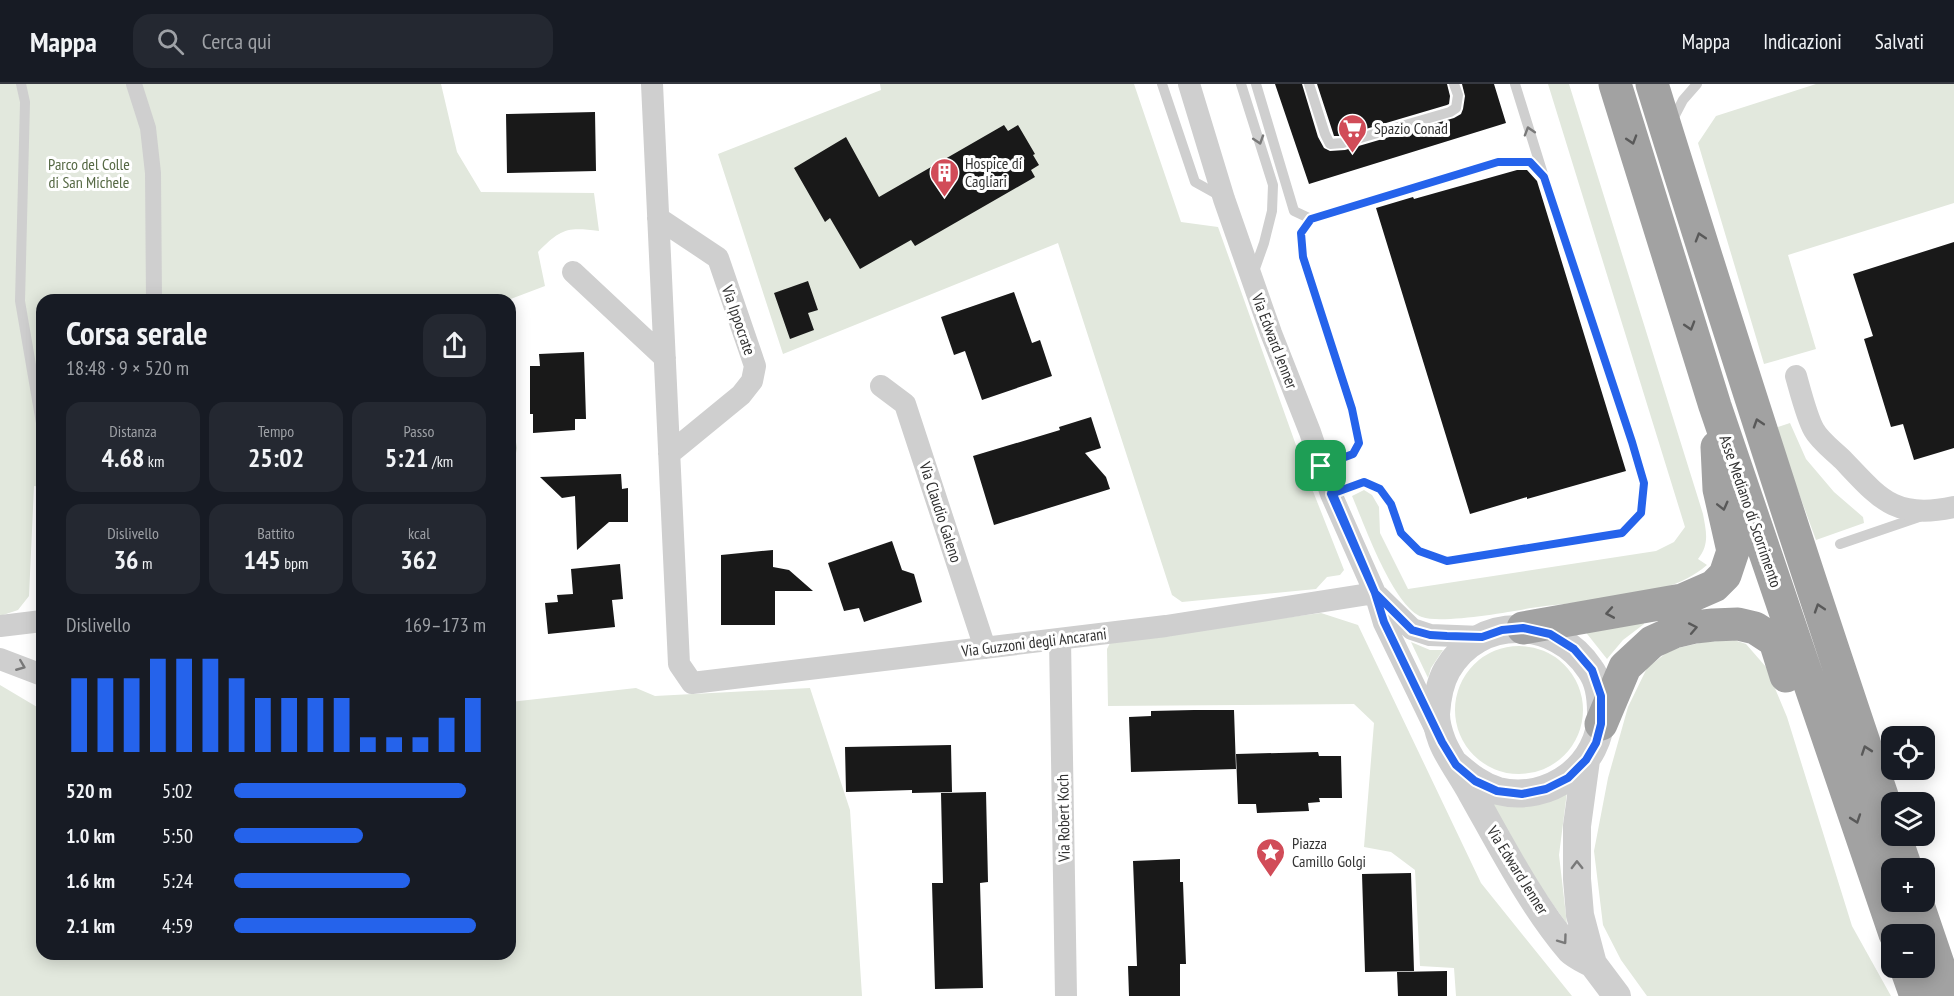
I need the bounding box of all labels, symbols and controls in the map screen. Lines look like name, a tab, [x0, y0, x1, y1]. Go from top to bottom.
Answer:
search box	[133, 14, 553, 68]
text: Mappa	[30, 23, 97, 60]
icon: search	[154, 25, 187, 58]
text: Cerca qui	[202, 27, 271, 55]
text: Mappa	[1682, 28, 1730, 55]
text: Indicazioni	[1763, 28, 1842, 55]
text: Salvati	[1875, 28, 1924, 55]
supermarket icon: Spazio Conad	[1337, 112, 1369, 154]
place label: Spazio Conad	[1374, 118, 1448, 138]
one-way arrow	[1524, 126, 1536, 137]
one-way arrow	[1252, 134, 1264, 145]
one-way arrow	[1625, 134, 1637, 145]
place label: Hospice di Cagliari	[965, 153, 1022, 191]
park label: Parco del Colle di San Michele	[48, 154, 130, 192]
building icon: Hospice di Cagliari	[928, 156, 960, 198]
one-way arrow	[1694, 232, 1707, 243]
street label: Via Ippocrate	[717, 281, 760, 358]
street label: Via Edward Jenner	[1247, 290, 1303, 392]
text: Corsa serale	[66, 311, 208, 354]
button: share	[423, 314, 486, 377]
one-way arrow	[1683, 320, 1695, 331]
text: 18:48 · 9 × 520 m	[66, 355, 189, 381]
one-way arrow	[1753, 418, 1766, 429]
text: Distanza	[109, 421, 157, 441]
text: Tempo	[258, 421, 294, 441]
text: Passo	[404, 421, 434, 441]
street label: Asse Mediano di Scorrimento	[1716, 432, 1786, 590]
pin	[1295, 440, 1346, 491]
text: 4.68	[102, 441, 144, 474]
text: 25:02	[248, 441, 304, 474]
text: 5:21	[385, 441, 429, 474]
icon: arrive	[1304, 449, 1337, 482]
text: km	[144, 451, 164, 471]
text: /km	[429, 451, 453, 471]
street label: Via Claudio Galeno	[915, 458, 967, 565]
one-way arrow	[1716, 501, 1729, 511]
text: Dislivello	[107, 523, 159, 543]
text: Battito	[257, 523, 295, 543]
text: kcal	[408, 523, 430, 543]
text: 36	[114, 543, 139, 576]
text: 145	[243, 543, 281, 576]
text: 362	[400, 543, 438, 576]
text: m	[139, 553, 152, 573]
text: bpm	[281, 553, 309, 573]
one-way arrow	[1813, 603, 1826, 614]
one-way arrow	[1606, 606, 1616, 619]
text: Dislivello	[66, 612, 131, 638]
text: 169–173 m	[404, 612, 486, 638]
one-way arrow	[1688, 622, 1698, 635]
street label: Via Guzzoni degli Ancarani	[959, 623, 1108, 661]
one-way arrow	[15, 659, 26, 672]
map controls	[1881, 726, 1935, 978]
button: locate	[1881, 726, 1935, 780]
one-way arrow	[1861, 745, 1873, 756]
street label: Via Robert Koch	[1052, 774, 1074, 863]
text: 520 m	[66, 778, 112, 804]
text: 5:02	[162, 778, 193, 804]
button: layers	[1881, 792, 1935, 846]
one-way arrow	[1848, 813, 1861, 824]
street label: Via Edward Jenner	[1482, 821, 1553, 918]
text: 1.0 km	[66, 823, 115, 849]
text: 5:50	[162, 823, 193, 849]
place label: Piazza Camillo Golgi	[1292, 833, 1366, 871]
place icon: Piazza Camillo Golgi	[1255, 836, 1287, 878]
button: +	[1881, 858, 1935, 912]
one-way arrow	[1571, 861, 1583, 870]
text: 1.6 km	[66, 868, 115, 894]
text: 5:24	[162, 868, 193, 894]
text: 2.1 km	[66, 913, 115, 939]
text: 4:59	[162, 913, 193, 939]
button: −	[1881, 924, 1935, 978]
one-way arrow	[1556, 933, 1567, 944]

